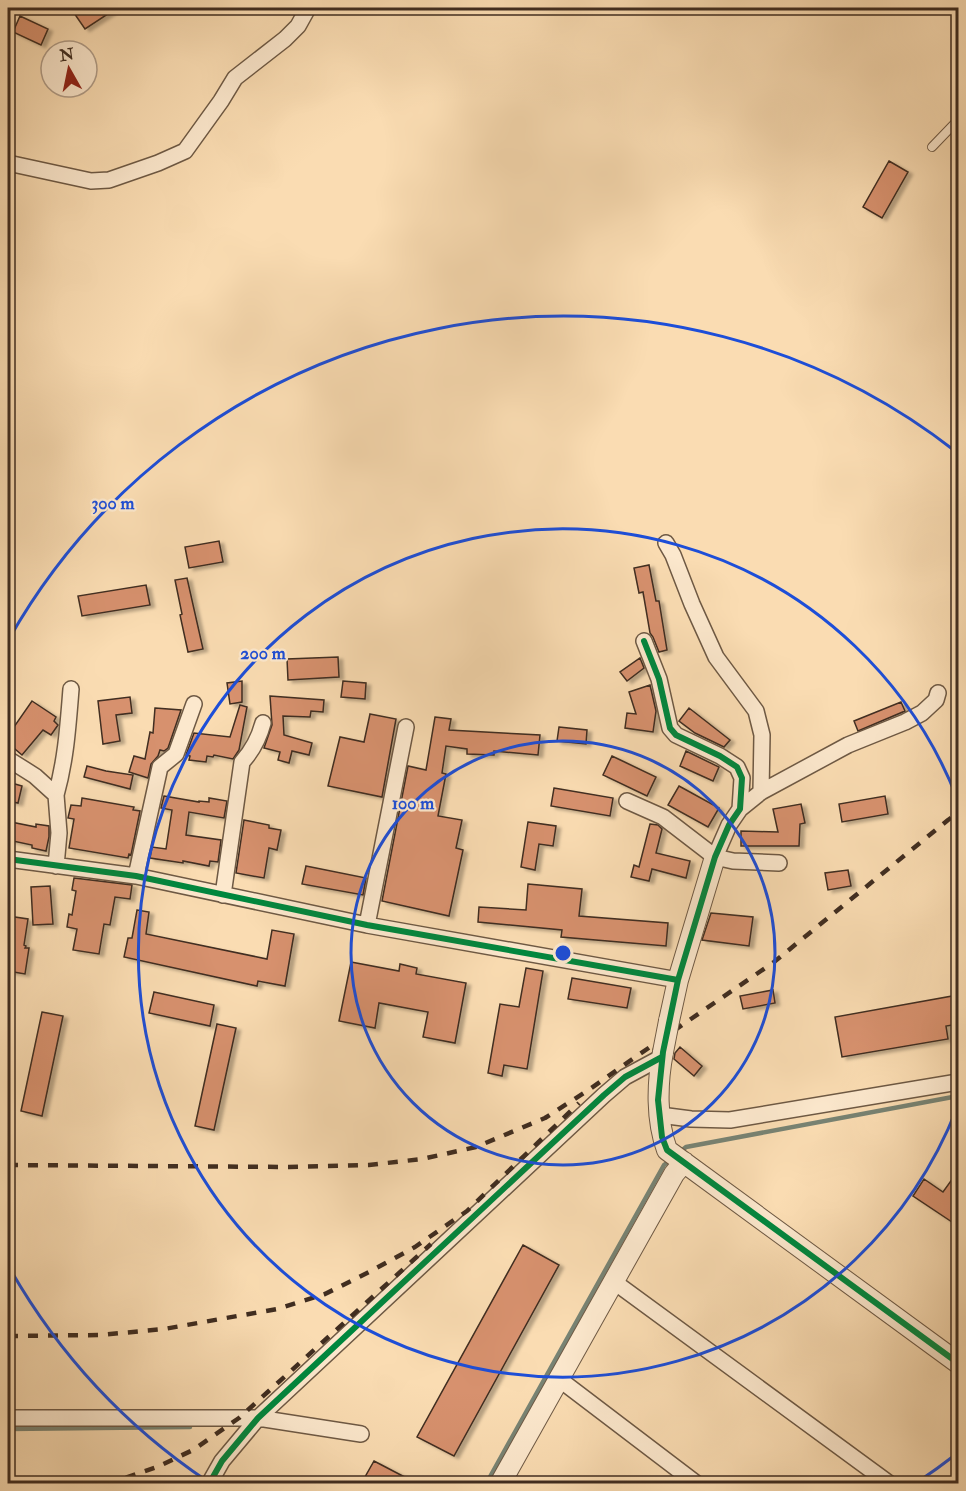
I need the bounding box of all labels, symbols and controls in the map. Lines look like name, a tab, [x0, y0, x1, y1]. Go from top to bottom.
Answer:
north arrow	[39, 39, 99, 99]
text: N	[57, 44, 76, 66]
text: 300 m	[91, 492, 136, 515]
text: 200 m	[240, 642, 287, 665]
text: 100 m	[392, 792, 435, 815]
centre of rings	[553, 943, 573, 963]

